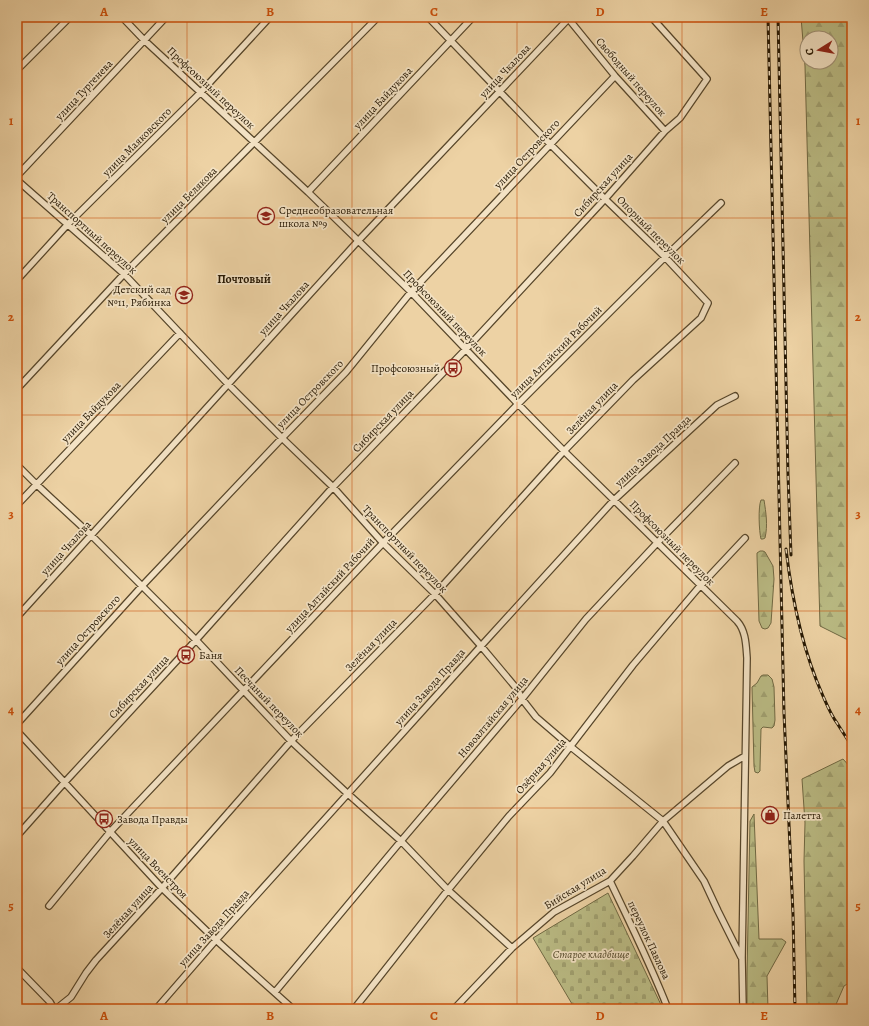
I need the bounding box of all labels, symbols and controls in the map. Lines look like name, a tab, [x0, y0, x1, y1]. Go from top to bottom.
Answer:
text: A	[99, 3, 109, 20]
text: B	[266, 3, 274, 20]
text: C	[430, 3, 438, 20]
text: D	[595, 3, 605, 20]
text: E	[760, 3, 768, 20]
north arrow	[799, 30, 839, 70]
street label: Свободный переулок	[592, 34, 670, 120]
street label: улица Чкалова	[475, 40, 535, 102]
street label: Профсоюзный переулок	[164, 43, 258, 133]
text: С	[802, 47, 818, 57]
street label: улица Тургенева	[51, 56, 117, 124]
street label: улица Байдукова	[350, 63, 416, 133]
street label: улица Маяковского	[98, 104, 175, 181]
text: 1	[9, 112, 14, 129]
text: 1	[856, 112, 861, 129]
street label: улица Островского	[490, 116, 563, 193]
street label: Сибирская улица	[570, 149, 637, 220]
street label: улица Белякова	[157, 163, 221, 227]
street label: Транспортный переулок	[44, 189, 140, 278]
street label: Опорный переулок	[613, 192, 689, 268]
place label: Среднеобразовательная школа №9	[279, 203, 393, 231]
school or university icon: Среднеобразовательная школа №9	[256, 206, 276, 226]
street label: Профсоюзный переулок	[400, 266, 491, 360]
district label: Почтовый	[217, 271, 271, 287]
street label: улица Чкалова	[255, 277, 313, 339]
place label: Детский сад №11, Рябинка	[107, 282, 172, 310]
school or university icon: Детский сад №11, Рябинка	[174, 285, 194, 305]
street label: улица Алтайский Рабочий	[506, 303, 605, 402]
text: 2	[8, 308, 15, 325]
text: 2	[855, 308, 862, 325]
street label: улица Островского	[273, 356, 347, 432]
bus stop icon: Профсоюзный	[443, 358, 463, 378]
place label: Профсоюзный	[371, 361, 440, 376]
street label: улица Байдукова	[57, 377, 125, 447]
street label: Зелёная улица	[563, 378, 622, 438]
street label: Сибирская улица	[349, 386, 418, 456]
street label: улица Завода Правда	[611, 411, 695, 491]
street label: Профсоюзный переулок	[626, 497, 718, 589]
street label: Транспортный переулок	[359, 502, 451, 596]
text: 3	[8, 505, 14, 522]
text: 3	[855, 505, 861, 522]
street label: улица Чкалова	[37, 517, 95, 579]
street label: улица Алтайский Рабочий	[281, 534, 378, 636]
street label: улица Островского	[52, 591, 124, 669]
street label: Зелёная улица	[342, 615, 401, 675]
bus stop icon: Баня	[176, 645, 196, 665]
street label: улица Завода Правда	[391, 645, 469, 730]
place label: Баня	[199, 648, 222, 663]
street label: Сибирская улица	[106, 651, 173, 722]
street label: Песчаный переулок	[231, 663, 307, 741]
street label: Новоалтайская улица	[454, 672, 532, 761]
text: 4	[8, 701, 14, 718]
text: 4	[855, 701, 861, 718]
street label: Озёрная улица	[512, 734, 570, 797]
shop icon: Палетта	[760, 805, 780, 825]
place label: Палетта	[783, 808, 822, 823]
bus stop icon: Завода Правды	[94, 809, 114, 829]
place label: Завода Правды	[117, 812, 188, 827]
street label: улица Военстроя	[124, 833, 191, 902]
street label: Бийская улица	[541, 863, 610, 913]
street label: Зелёная улица	[100, 880, 157, 941]
street label: улица Завода Правда	[175, 886, 253, 971]
text: 5	[8, 897, 14, 914]
text: 5	[855, 897, 861, 914]
street label: переулок Павлова	[624, 898, 674, 983]
park label: Старое кладбище	[553, 947, 629, 962]
text: A	[99, 1007, 109, 1024]
text: B	[266, 1007, 274, 1024]
text: C	[430, 1007, 438, 1024]
text: D	[595, 1007, 605, 1024]
text: E	[760, 1007, 768, 1024]

